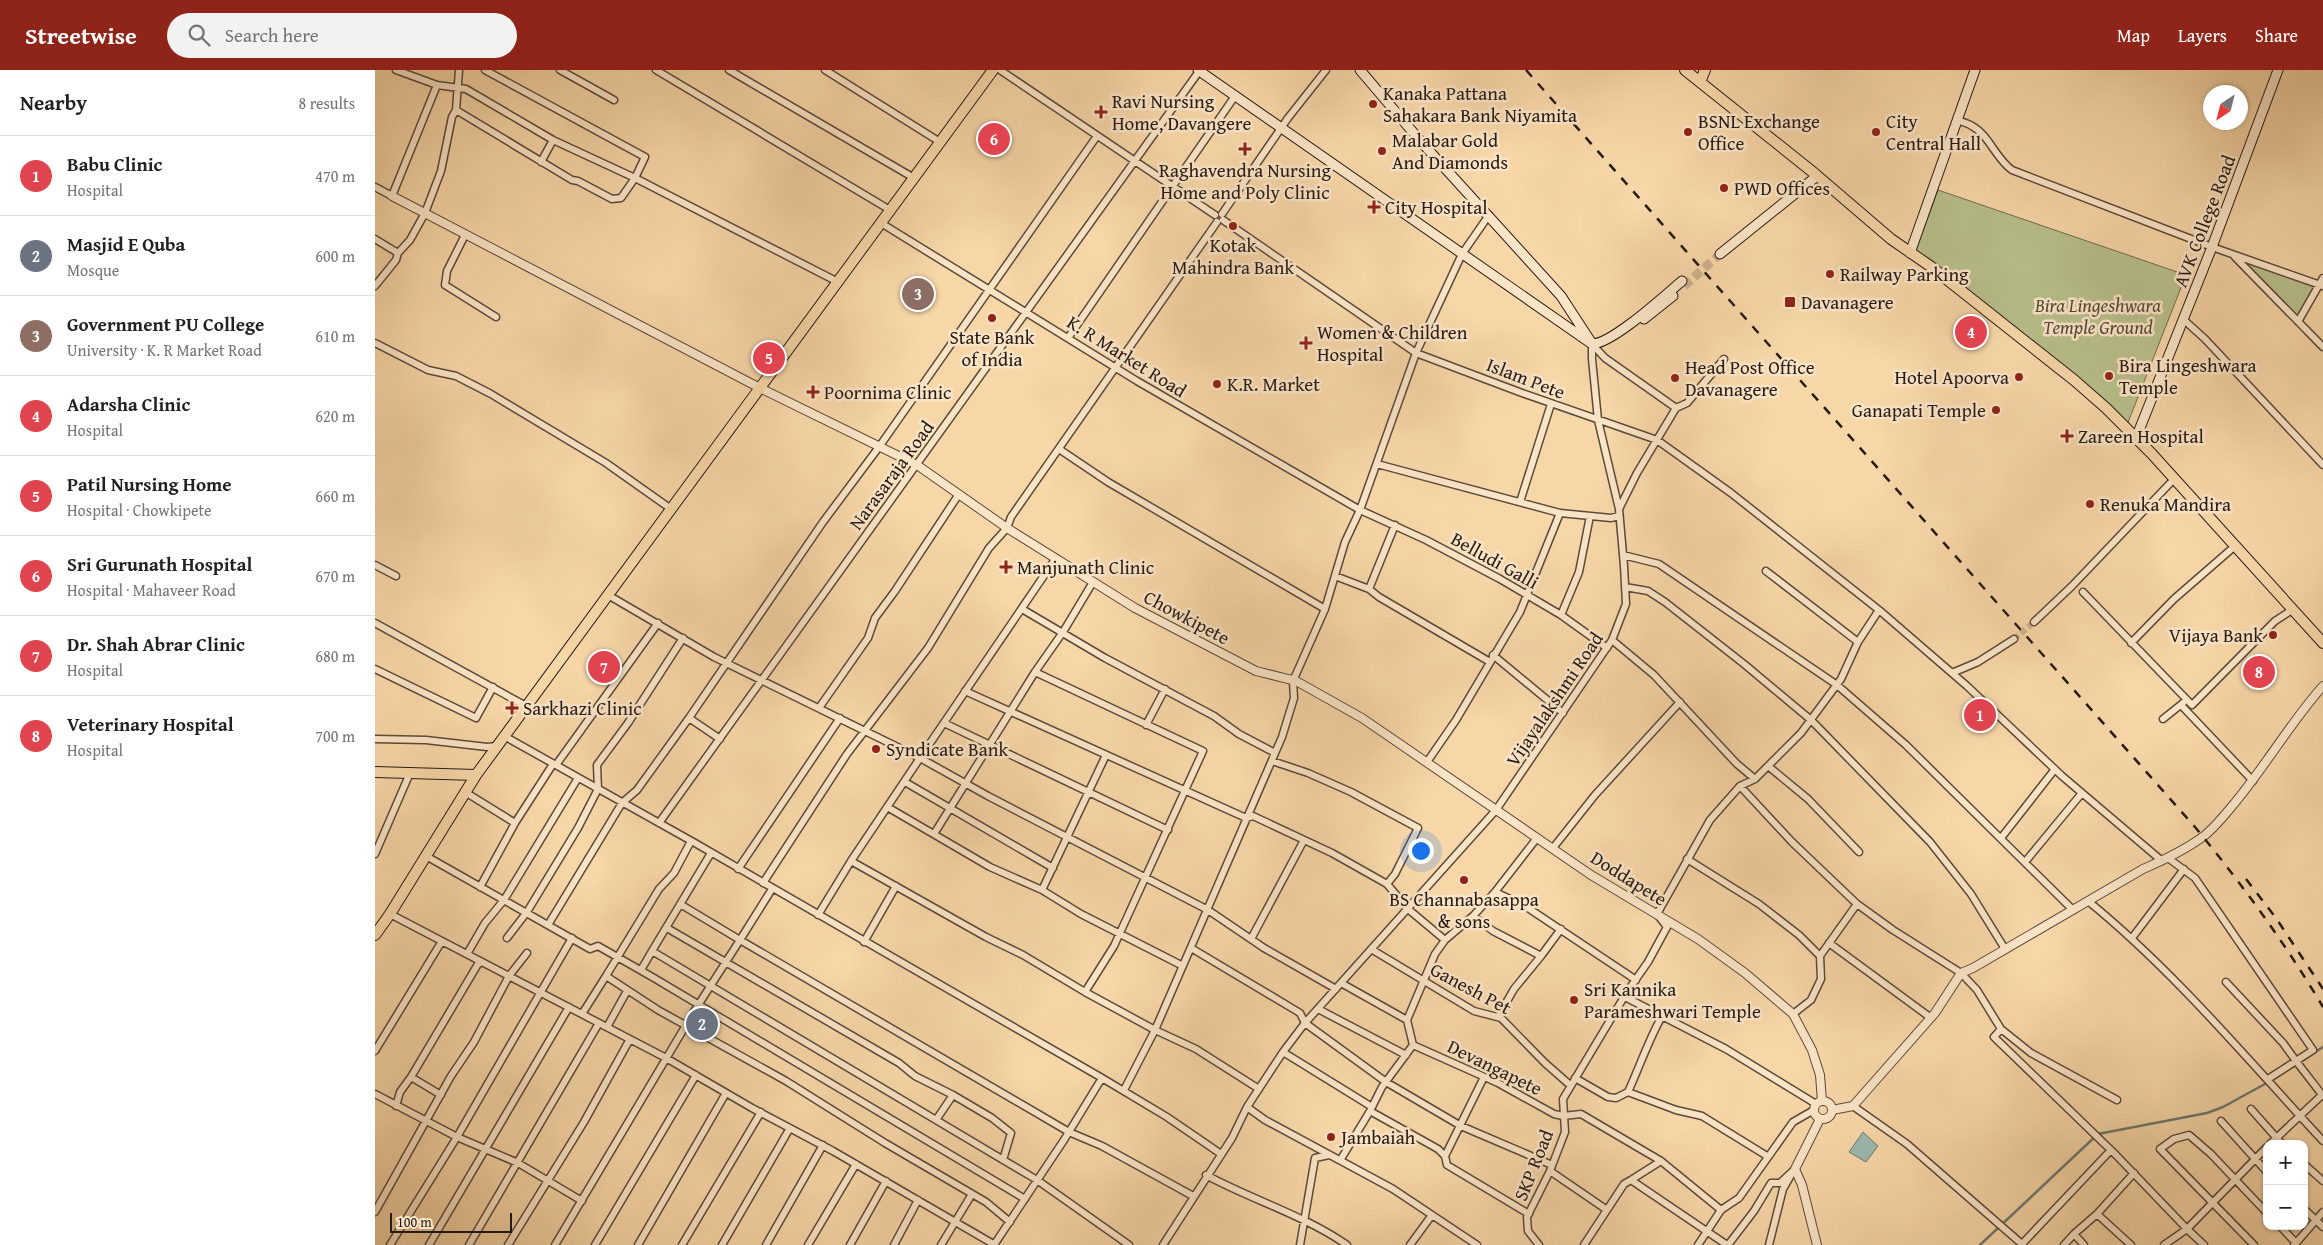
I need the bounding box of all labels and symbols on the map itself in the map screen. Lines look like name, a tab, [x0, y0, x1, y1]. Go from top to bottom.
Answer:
place label: Kanaka Pattana Sahakara Bank Niyamita	[1383, 79, 1577, 129]
north arrow	[2203, 85, 2248, 130]
place label: Ravi Nursing Home, Davangere	[1112, 87, 1251, 137]
marker: Kanaka Pattana Sahakara Bank Niyamita	[1367, 98, 1379, 110]
marker: Ravi Nursing Home, Davangere	[1094, 105, 1108, 119]
place label: BSNL Exchange Office	[1698, 107, 1820, 157]
place label: City Central Hall	[1886, 107, 1981, 157]
pin: 6	[978, 120, 1010, 158]
place label: Malabar Gold And Diamonds	[1392, 126, 1508, 176]
marker: BSNL Exchange Office	[1682, 126, 1694, 138]
marker: City Central Hall	[1870, 126, 1882, 138]
marker: Raghavendra Nursing Home and Poly Clinic	[1238, 142, 1252, 156]
marker: Malabar Gold And Diamonds	[1376, 145, 1388, 157]
street label: AVK College Road	[2166, 150, 2242, 291]
place label: Raghavendra Nursing Home and Poly Clinic	[1159, 156, 1331, 206]
place label: PWD Offices	[1734, 174, 1830, 202]
marker: PWD Offices	[1718, 182, 1730, 194]
place label: City Hospital	[1385, 193, 1487, 221]
marker: City Hospital	[1367, 200, 1381, 214]
marker: Kotak Mahindra Bank	[1227, 220, 1239, 232]
place label: Kotak Mahindra Bank	[1172, 231, 1294, 281]
place label: Railway Parking	[1840, 260, 1969, 288]
marker: Railway Parking	[1824, 268, 1836, 280]
pin: 3	[902, 275, 934, 313]
place label: Davanagere	[1801, 288, 1894, 316]
park label: Bira Lingeshwara Temple Ground	[2034, 291, 2161, 341]
marker: Davanagere	[1783, 295, 1797, 309]
street label: K. R Market Road	[1062, 308, 1193, 404]
marker: State Bank of India	[986, 312, 998, 324]
pin: 4	[1955, 313, 1987, 351]
place label: Women & Children Hospital	[1317, 318, 1468, 368]
place label: State Bank of India	[950, 323, 1035, 373]
marker: Women & Children Hospital	[1299, 336, 1313, 350]
pin: 5	[753, 339, 785, 377]
street label: Islam Pete	[1483, 350, 1569, 406]
place label: Bira Lingeshwara Temple	[2119, 351, 2257, 401]
place label: Head Post Office Davanagere	[1685, 353, 1815, 403]
place label: Hotel Apoorva	[1894, 363, 2009, 391]
place label: K.R. Market	[1227, 370, 1320, 398]
marker: Bira Lingeshwara Temple	[2103, 370, 2115, 382]
marker: Hotel Apoorva	[2013, 371, 2025, 383]
marker: Head Post Office Davanagere	[1669, 372, 1681, 384]
place label: Poornima Clinic	[824, 378, 952, 406]
marker: K.R. Market	[1211, 378, 1223, 390]
marker: Poornima Clinic	[806, 385, 820, 399]
place label: Ganapati Temple	[1852, 396, 1986, 424]
marker: Ganapati Temple	[1990, 404, 2002, 416]
street label: Narasaraja Road	[842, 414, 941, 535]
place label: Zareen Hospital	[2078, 422, 2204, 450]
marker: Zareen Hospital	[2060, 429, 2074, 443]
place label: Renuka Mandira	[2100, 490, 2231, 518]
marker: Renuka Mandira	[2084, 498, 2096, 510]
street label: Belludi Galli	[1446, 524, 1544, 596]
place label: Manjunath Clinic	[1017, 553, 1154, 581]
marker: Manjunath Clinic	[999, 560, 1013, 574]
street label: Chowkipete	[1139, 583, 1235, 651]
place label: Vijaya Bank	[2169, 621, 2263, 649]
street label: Vijayalakshmi Road	[1499, 625, 1610, 772]
marker: Vijaya Bank	[2267, 629, 2279, 641]
pin: 7	[588, 648, 620, 686]
pin: 8	[2243, 653, 2275, 691]
place label: Sarkhazi Clinic	[523, 694, 642, 722]
pin: 1	[1964, 696, 1996, 734]
marker: Sarkhazi Clinic	[505, 701, 519, 715]
place label: Syndicate Bank	[886, 735, 1009, 763]
marker: Syndicate Bank	[870, 743, 882, 755]
your location	[1408, 838, 1434, 864]
street label: Doddapete	[1585, 844, 1673, 913]
marker: BS Channabasappa & sons	[1458, 874, 1470, 886]
place label: BS Channabasappa & sons	[1389, 885, 1539, 935]
street label: Ganesh Pet	[1426, 955, 1517, 1021]
place label: Sri Kannika Parameshwari Temple	[1584, 975, 1761, 1025]
marker: Sri Kannika Parameshwari Temple	[1568, 994, 1580, 1006]
pin: 2	[686, 1005, 718, 1043]
street label: Devangapete	[1443, 1032, 1547, 1102]
place label: Jambaiah	[1339, 1123, 1416, 1151]
street label: SKP Road	[1506, 1124, 1560, 1205]
marker: Jambaiah	[1325, 1131, 1337, 1143]
scale bar	[390, 1210, 513, 1233]

